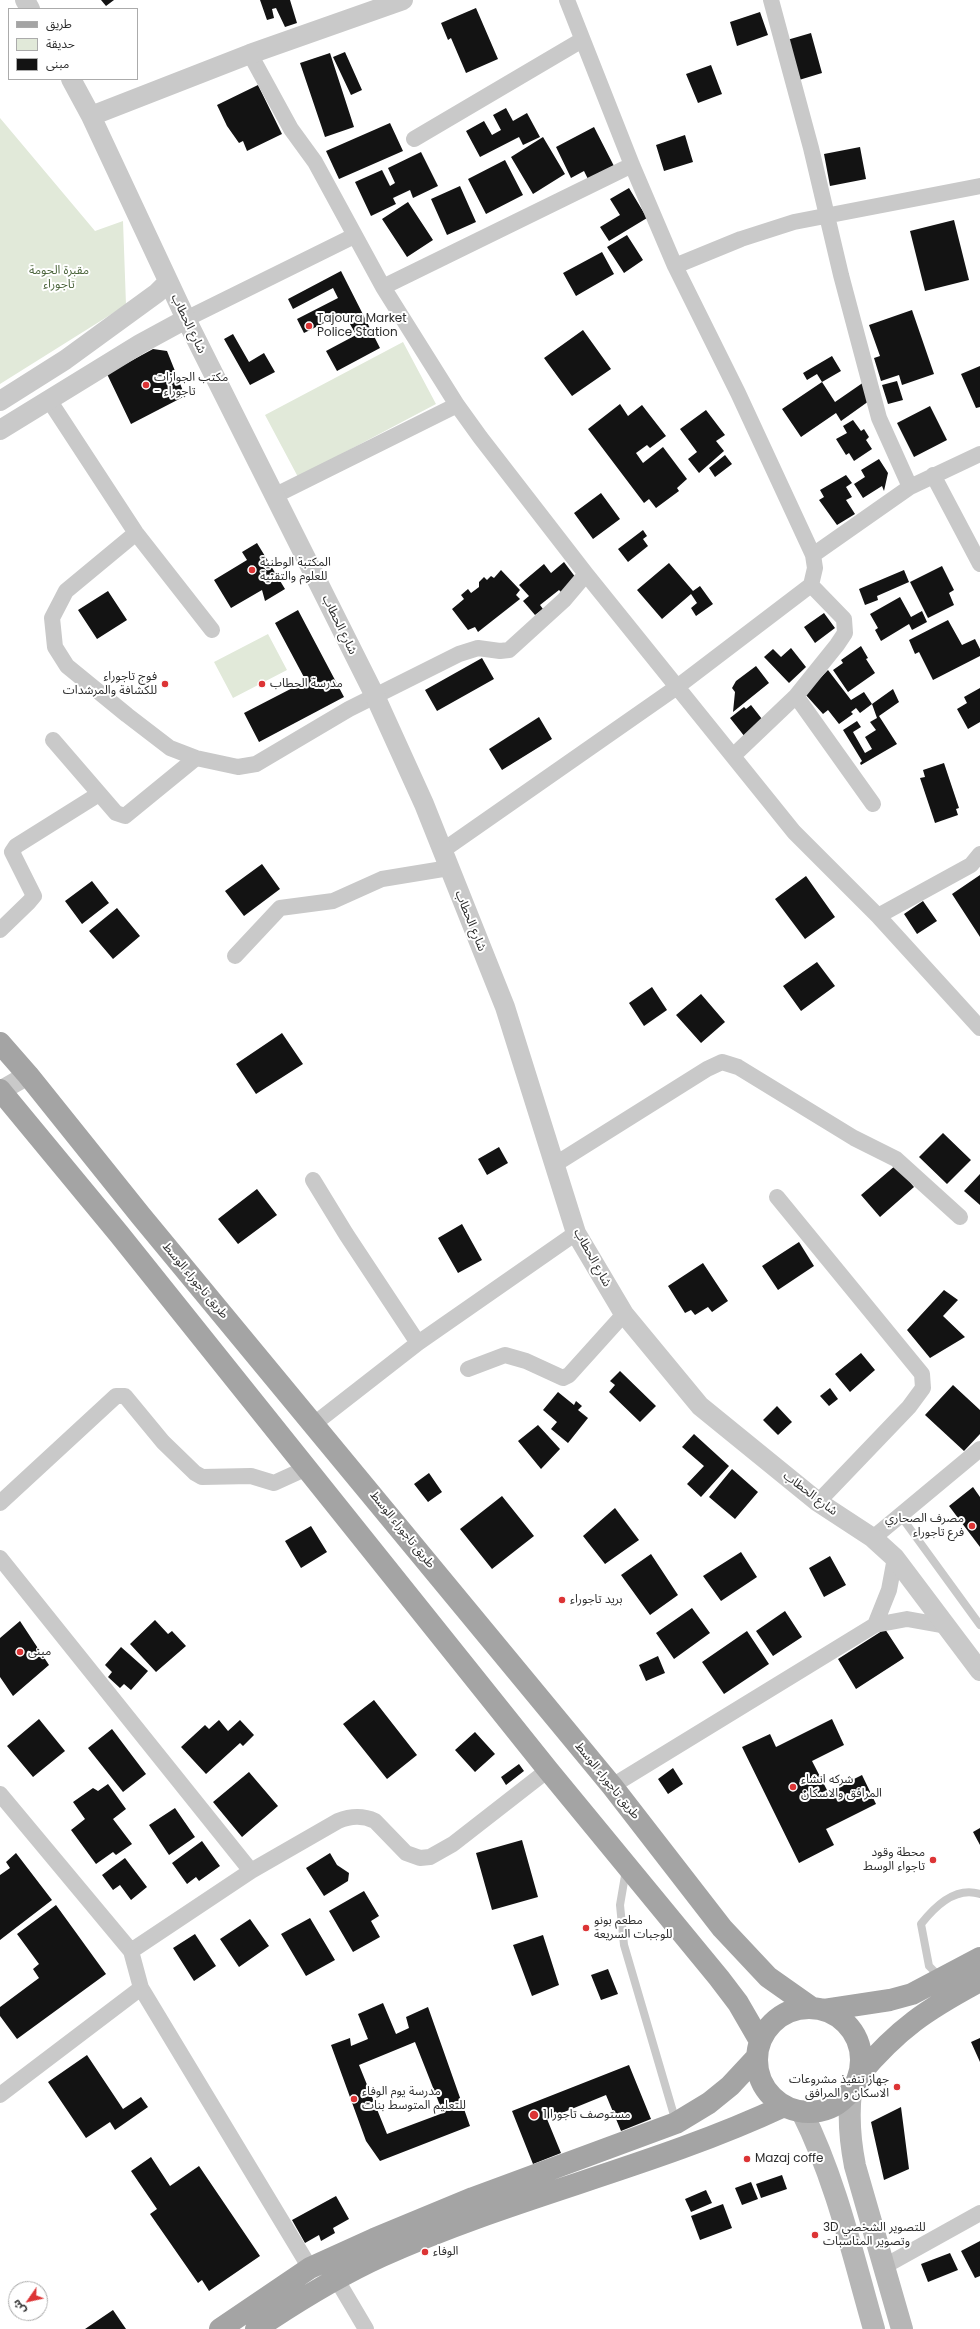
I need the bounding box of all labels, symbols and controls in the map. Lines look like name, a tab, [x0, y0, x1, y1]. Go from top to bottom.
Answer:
legend	[8, 8, 138, 80]
text: طريق	[46, 15, 72, 32]
text: حديقة	[46, 35, 75, 52]
text: مبنى	[46, 55, 69, 72]
park label: مقبرة الحومة تاجوراء	[29, 264, 89, 292]
street label: شارع الحطاب	[167, 292, 209, 356]
place label: Tajoura Market Police Station	[317, 312, 407, 340]
marker: Tajoura Market Police Station	[304, 321, 314, 331]
place label: مكتب الجوازات - تاجوراء	[154, 371, 228, 399]
marker: مكتب الجوازات - تاجوراء	[141, 380, 151, 390]
place label: المكتبة الوطنية للعلوم والتقنية	[260, 556, 331, 584]
marker: المكتبة الوطنية للعلوم والتقنية	[247, 565, 257, 575]
street label: شارع الحطاب	[318, 593, 360, 657]
place label: فوج تاجوراء للكشافة والمرشدات	[63, 670, 157, 698]
place label: مدرسة الحطاب	[270, 677, 343, 691]
marker: فوج تاجوراء للكشافة والمرشدات	[160, 679, 170, 689]
marker: مدرسة الحطاب	[257, 679, 267, 689]
street label: شارع الحطاب	[451, 889, 489, 953]
street label: شارع الحطاب	[570, 1226, 614, 1290]
street label: طريق تاجوراء الوسط	[159, 1240, 231, 1322]
street label: شارع الحطاب	[780, 1469, 840, 1519]
street label: طريق تاجوراء الوسط	[367, 1489, 437, 1571]
place label: مصرف الصحاري فرع تاجوراء	[885, 1512, 964, 1540]
marker: مصرف الصحاري فرع تاجوراء	[967, 1521, 977, 1531]
place label: بريد تاجوراء	[570, 1593, 622, 1607]
marker: بريد تاجوراء	[557, 1595, 567, 1605]
place label: مبنى	[28, 1645, 51, 1659]
marker: مبنى	[15, 1647, 25, 1657]
street label: طريق تاجوراء الوسط	[572, 1740, 642, 1822]
place label: شركه انشاء المرافق والاسكان	[801, 1773, 882, 1801]
marker: شركه انشاء المرافق والاسكان	[788, 1782, 798, 1792]
place label: محطة وقود تاجواء الوسط	[863, 1846, 925, 1874]
marker: محطة وقود تاجواء الوسط	[928, 1855, 938, 1865]
place label: مطعم بونو للوجبات السريعة	[594, 1914, 672, 1942]
marker: مطعم بونو للوجبات السريعة	[581, 1923, 591, 1933]
place label: جهاز تنفيذ مشروعات الاسكان و المرافق	[789, 2073, 889, 2101]
marker: جهاز تنفيذ مشروعات الاسكان و المرافق	[892, 2082, 902, 2092]
place label: مدرسة يوم الوفاء للتعليم المتوسط بنات	[362, 2085, 466, 2113]
marker: مدرسة يوم الوفاء للتعليم المتوسط بنات	[349, 2094, 359, 2104]
place label: مستوصف تاجورا 1	[543, 2108, 631, 2122]
marker: مستوصف تاجورا 1	[528, 2109, 540, 2121]
place label: Mazaj coffe	[755, 2152, 823, 2166]
marker: Mazaj coffe	[742, 2154, 752, 2164]
place label: 3D للتصوير الشخصي وتصوير المناسبات	[823, 2221, 926, 2249]
marker: 3D للتصوير الشخصي وتصوير المناسبات	[810, 2230, 820, 2240]
place label: الوفاء	[433, 2245, 458, 2259]
marker: الوفاء	[420, 2247, 430, 2257]
north arrow	[8, 2281, 48, 2321]
text: ش	[8, 2296, 30, 2318]

